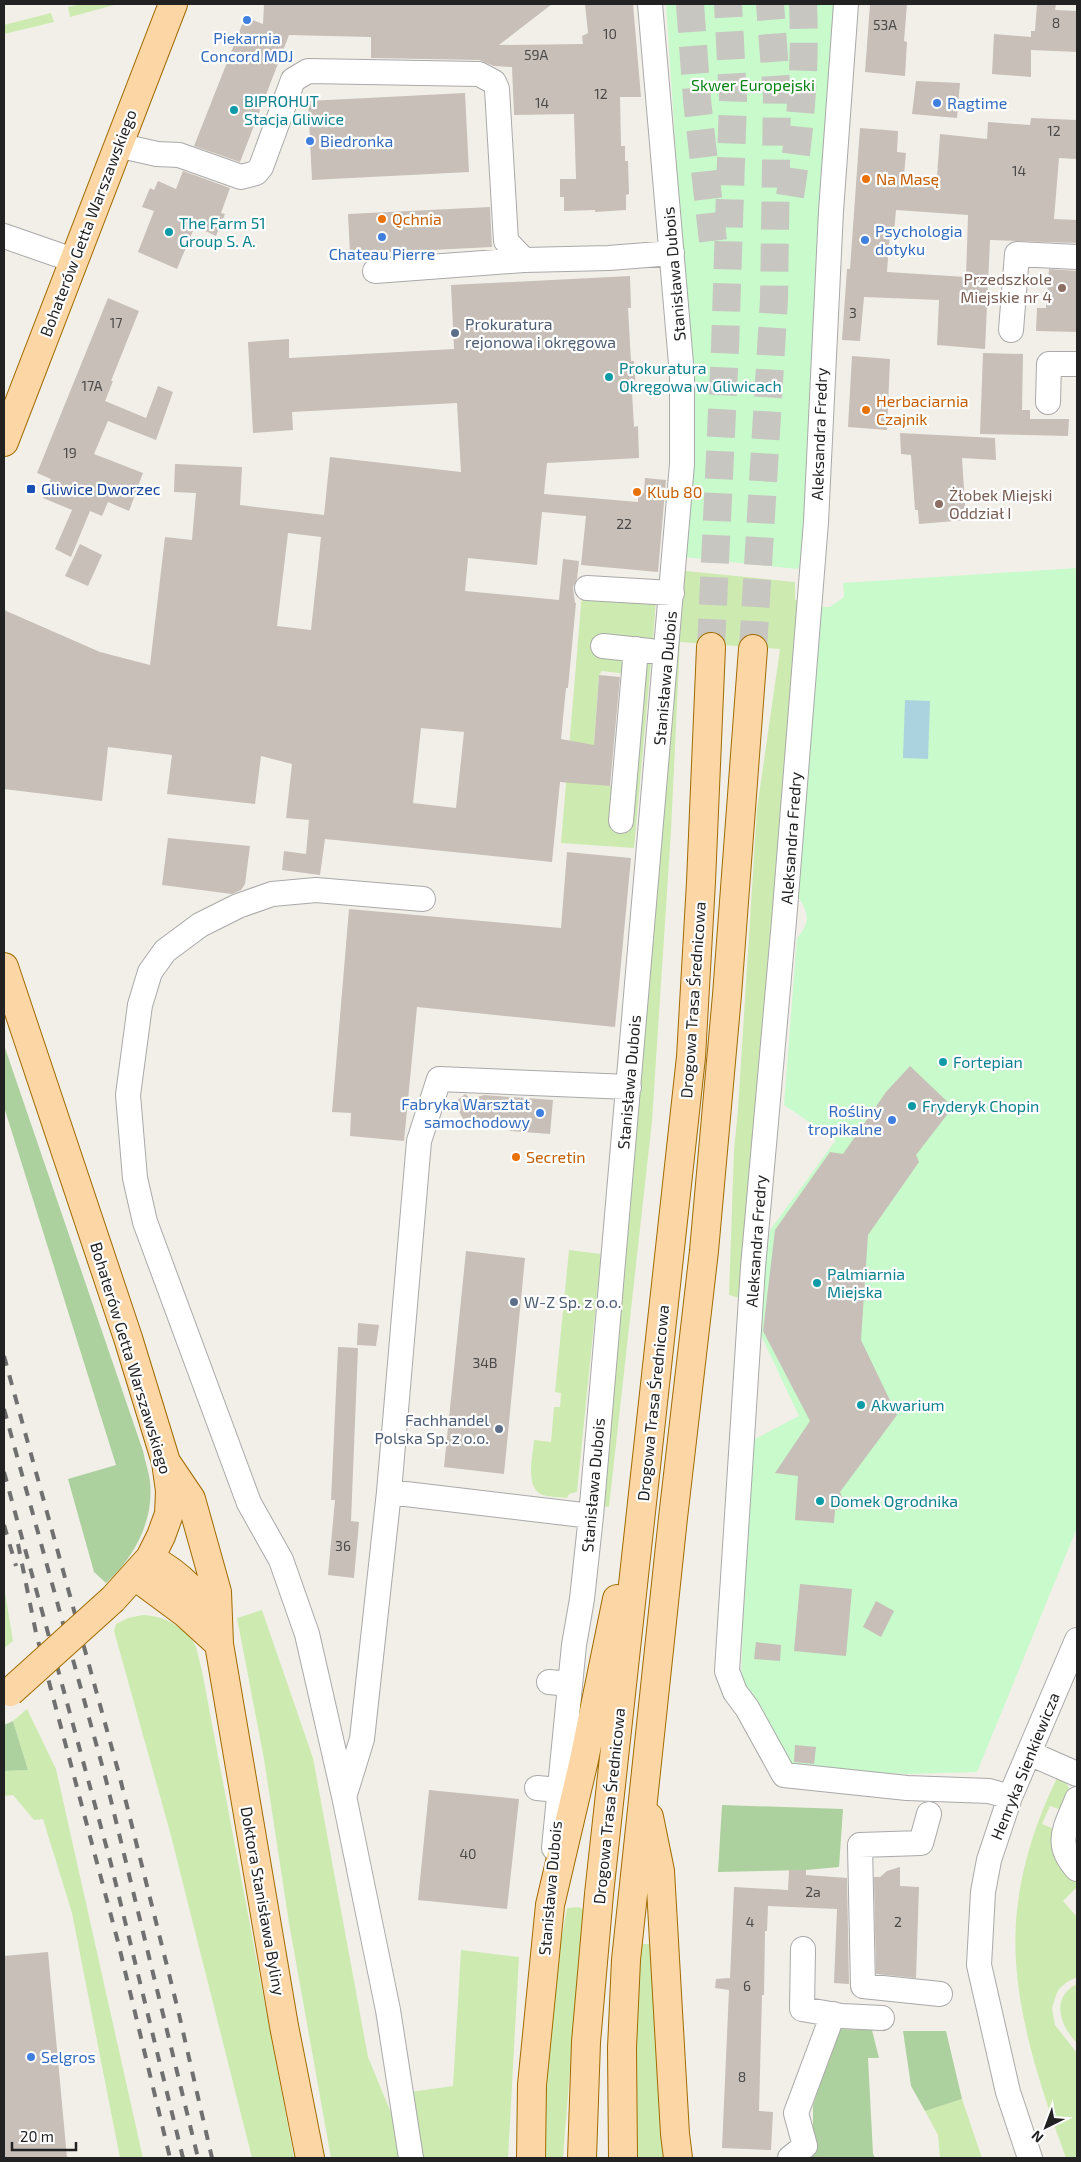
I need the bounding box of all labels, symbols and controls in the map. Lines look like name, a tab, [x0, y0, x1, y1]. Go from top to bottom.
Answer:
marker: Piekarnia Concord MDJ	[241, 14, 253, 26]
house number: 8	[1052, 14, 1060, 31]
house number: 53A	[873, 16, 897, 33]
house number: 10	[603, 25, 617, 42]
place label: Piekarnia Concord MDJ	[200, 28, 294, 65]
house number: 59A	[524, 46, 548, 63]
park label: Skwer Europejski	[691, 75, 815, 95]
house number: 12	[594, 85, 608, 102]
place label: BIPROHUT Stacja Gliwice	[244, 91, 344, 129]
place label: Ragtime	[947, 93, 1007, 112]
house number: 14	[535, 94, 549, 111]
marker: Ragtime	[931, 97, 943, 109]
marker: BIPROHUT Stacja Gliwice	[228, 104, 240, 116]
street label: Bohaterów Getta Warszawskiego	[35, 107, 140, 339]
house number: 12	[1047, 122, 1061, 139]
place label: Biedronka	[320, 131, 393, 150]
marker: Biedronka	[304, 135, 316, 147]
house number: 14	[1012, 162, 1026, 179]
place label: Na Masę	[876, 169, 939, 188]
marker: Na Masę	[860, 173, 872, 185]
street label: Stanisława Dubois	[658, 206, 689, 342]
place label: Qchnia	[392, 209, 442, 229]
place label: The Farm 51 Group S. A.	[179, 213, 266, 250]
marker: Qchnia	[376, 213, 388, 225]
place label: Psychologia dotyku	[875, 221, 963, 258]
marker: The Farm 51 Group S. A.	[163, 226, 175, 238]
marker: Chateau Pierre	[376, 231, 388, 243]
marker: Psychologia dotyku	[859, 234, 871, 246]
place label: Chateau Pierre	[329, 244, 435, 263]
place label: Przedszkole Miejskie nr 4	[960, 269, 1052, 307]
marker: Przedszkole Miejskie nr 4	[1056, 282, 1068, 294]
house number: 3	[849, 304, 857, 321]
house number: 17	[110, 314, 122, 331]
place label: Prokuratura rejonowa i okręgowa	[465, 314, 616, 352]
marker: Prokuratura rejonowa i okręgowa	[449, 327, 461, 339]
place label: Prokuratura Okręgowa w Gliwicach	[619, 358, 782, 395]
street label: Aleksandra Fredry	[807, 367, 830, 501]
marker: Prokuratura Okręgowa w Gliwicach	[603, 371, 615, 383]
house number: 17A	[82, 377, 103, 394]
place label: Herbaciarnia Czajnik	[876, 391, 969, 429]
marker: Herbaciarnia Czajnik	[860, 404, 872, 416]
house number: 19	[63, 444, 77, 461]
place label: Gliwice Dworzec	[41, 479, 161, 498]
place label: Klub 80	[647, 482, 702, 501]
marker: Gliwice Dworzec	[25, 483, 37, 495]
place label: Żłobek Miejski Oddział I	[949, 485, 1053, 522]
marker: Klub 80	[631, 486, 643, 498]
marker: Żłobek Miejski Oddział I	[933, 498, 945, 510]
house number: 22	[616, 515, 632, 532]
street label: Stanisława Dubois	[649, 610, 680, 746]
street label: Aleksandra Fredry	[776, 771, 805, 905]
street label: Drogowa Trasa Średnicowa	[676, 901, 709, 1099]
street label: Stanisława Dubois	[613, 1014, 644, 1150]
place label: Fortepian	[953, 1052, 1023, 1071]
marker: Fortepian	[937, 1056, 949, 1068]
place label: Fabryka Warsztat samochodowy	[401, 1094, 531, 1131]
place label: Fryderyk Chopin	[922, 1096, 1039, 1115]
marker: Fryderyk Chopin	[906, 1100, 918, 1112]
place label: Rośliny tropikalne	[808, 1101, 883, 1138]
marker: Fabryka Warsztat samochodowy	[534, 1107, 546, 1119]
marker: Rośliny tropikalne	[886, 1114, 898, 1126]
place label: Secretin	[526, 1147, 586, 1166]
marker: Secretin	[510, 1151, 522, 1163]
street label: Aleksandra Fredry	[741, 1174, 770, 1308]
street label: Bohaterów Getta Warszawskiego	[87, 1240, 176, 1476]
place label: Palmiarnia Miejska	[827, 1264, 905, 1302]
marker: Palmiarnia Miejska	[811, 1277, 823, 1289]
place label: W-Z Sp. z o.o.	[524, 1292, 621, 1311]
marker: W-Z Sp. z o.o.	[508, 1296, 520, 1308]
street label: Drogowa Trasa Średnicowa	[633, 1304, 672, 1502]
house number: 34B	[472, 1354, 498, 1371]
place label: Akwarium	[871, 1395, 945, 1414]
marker: Akwarium	[855, 1399, 867, 1411]
place label: Fachhandel Polska Sp. z o.o.	[374, 1410, 489, 1447]
street label: Stanisława Dubois	[577, 1417, 608, 1553]
marker: Fachhandel Polska Sp. z o.o.	[493, 1423, 505, 1435]
place label: Domek Ogrodnika	[830, 1491, 958, 1510]
marker: Domek Ogrodnika	[814, 1495, 826, 1507]
house number: 36	[335, 1537, 351, 1554]
street label: Henryka Sienkiewicza	[986, 1689, 1063, 1842]
street label: Drogowa Trasa Średnicowa	[589, 1707, 628, 1905]
street label: Doktora Stanisława Byliny	[238, 1805, 290, 1997]
street label: Stanisława Dubois	[534, 1820, 565, 1956]
house number: 40	[459, 1845, 477, 1862]
house number: 2a	[805, 1883, 821, 1900]
house number: 4	[746, 1913, 754, 1930]
house number: 2	[894, 1913, 902, 1930]
house number: 6	[743, 1977, 751, 1994]
place label: Selgros	[41, 2047, 96, 2066]
marker: Selgros	[25, 2051, 37, 2063]
house number: 8	[738, 2068, 746, 2085]
north arrow	[1021, 2102, 1071, 2152]
scale bar	[12, 2120, 76, 2152]
text: 20 m	[20, 2127, 54, 2145]
text: N	[1028, 2127, 1046, 2147]

